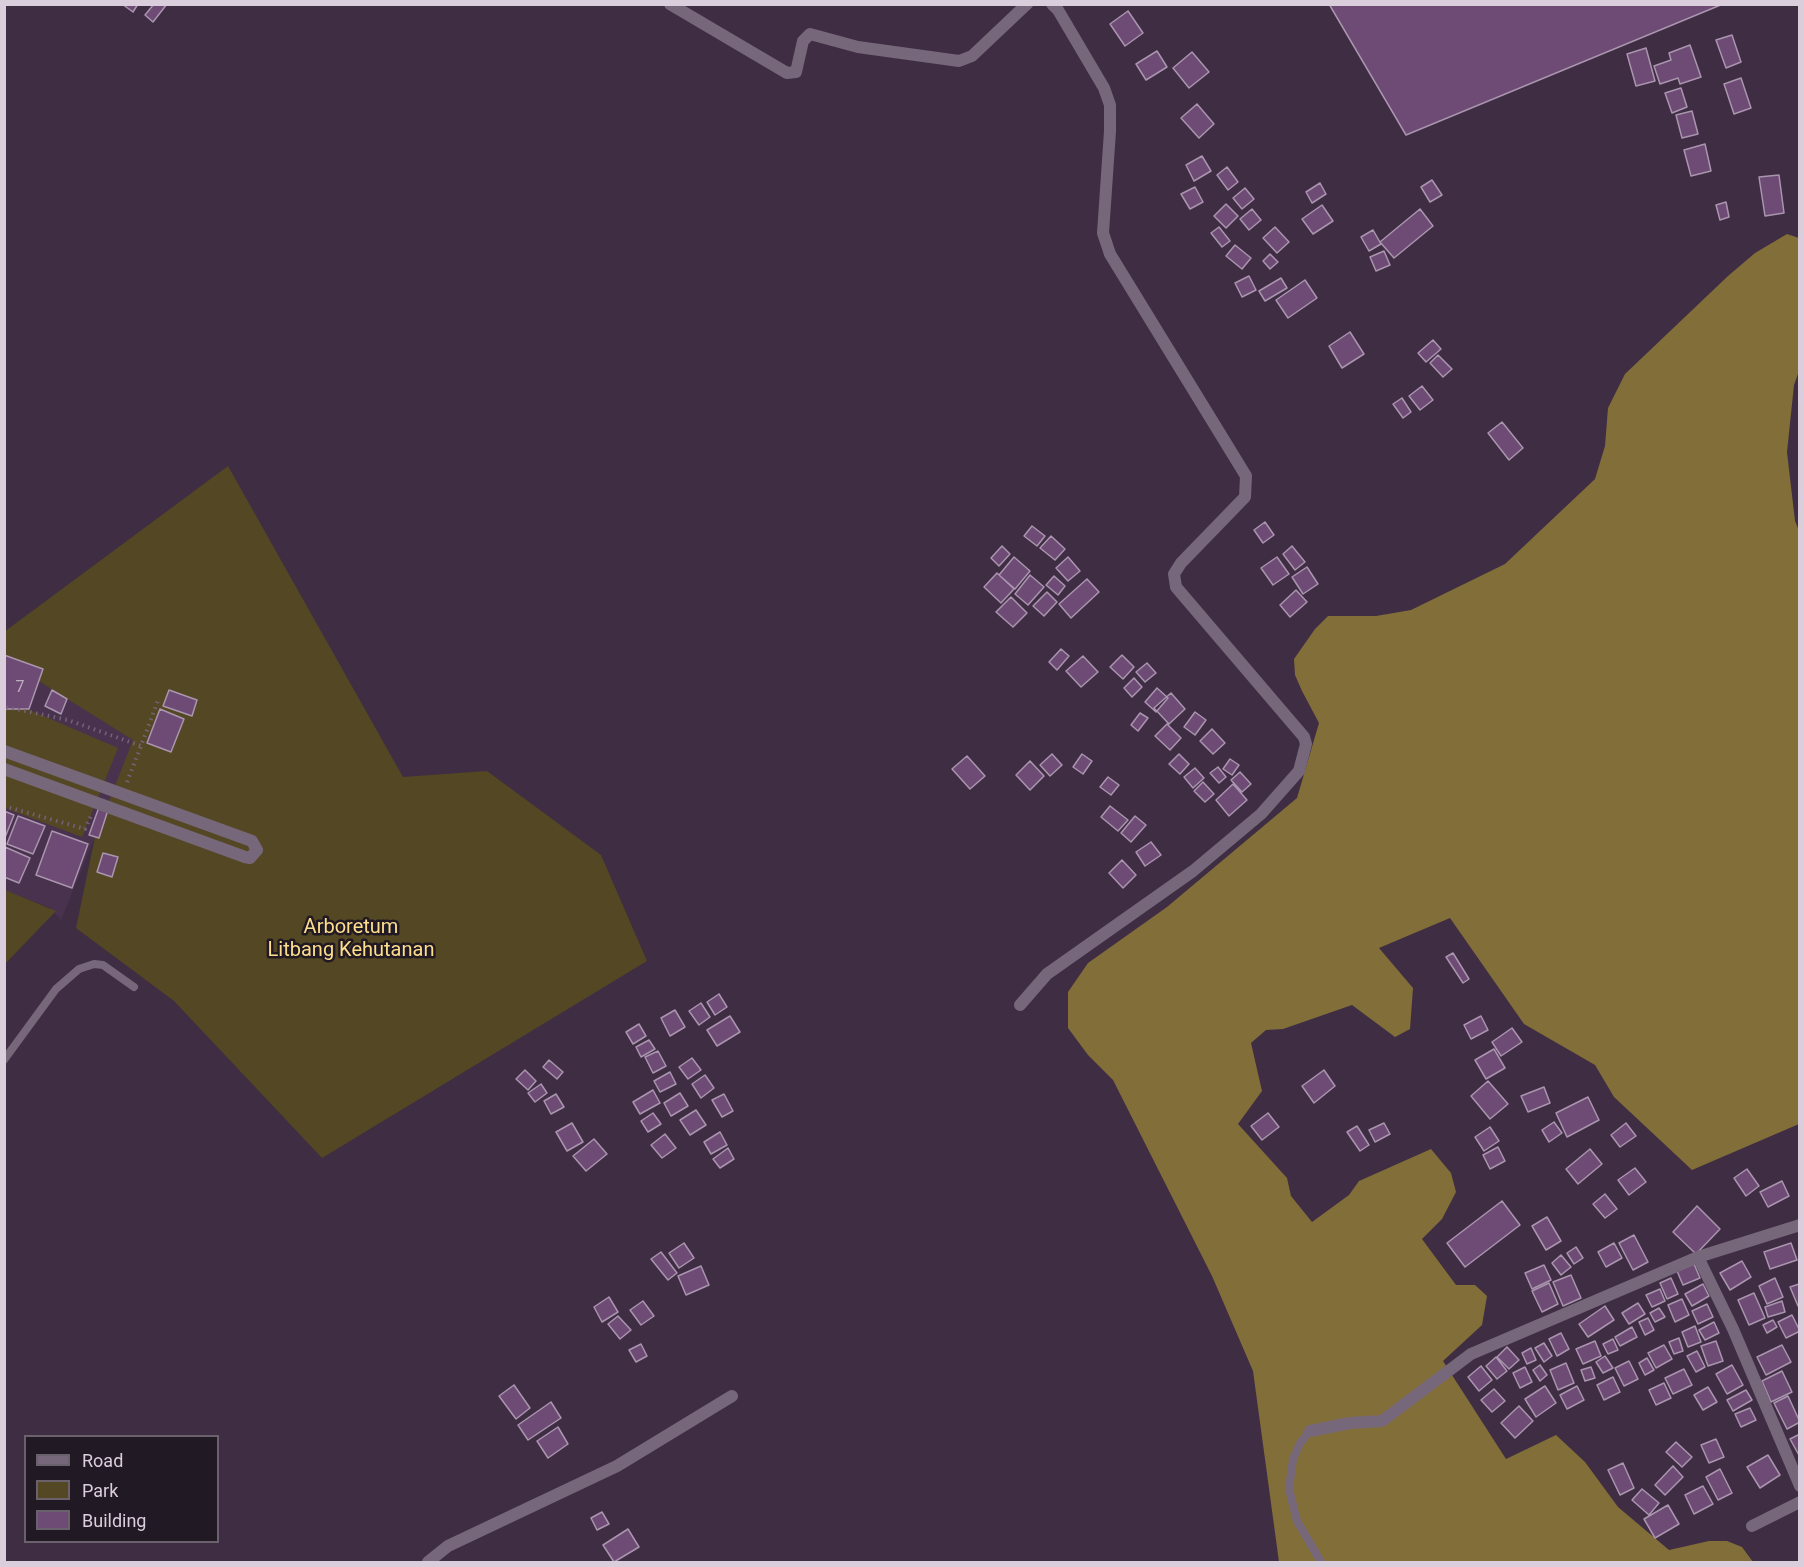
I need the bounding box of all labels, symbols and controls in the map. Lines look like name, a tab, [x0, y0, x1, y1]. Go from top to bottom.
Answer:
house number: 7	[16, 678, 24, 698]
park label: Arboretum Litbang Kehutanan	[268, 916, 434, 963]
legend	[24, 1435, 219, 1543]
text: Road	[82, 1450, 123, 1471]
text: Park	[82, 1480, 118, 1501]
text: Building	[82, 1510, 146, 1531]

